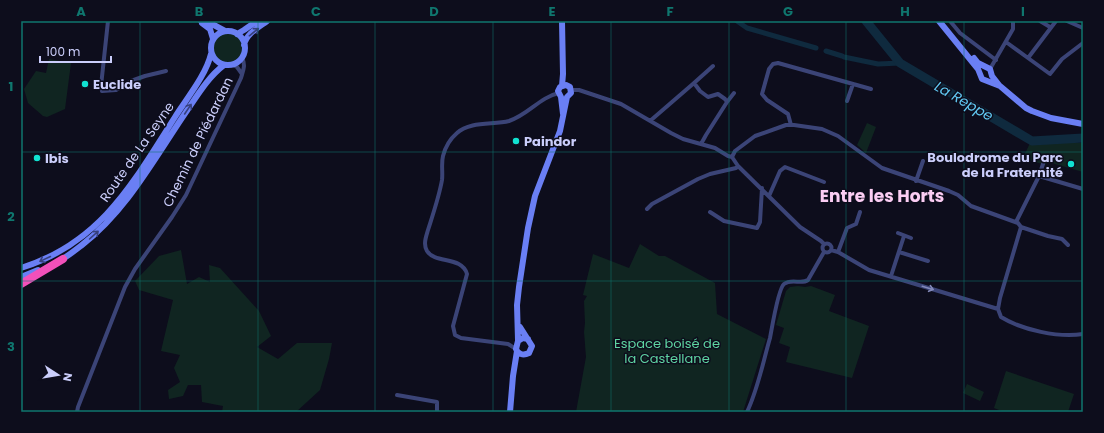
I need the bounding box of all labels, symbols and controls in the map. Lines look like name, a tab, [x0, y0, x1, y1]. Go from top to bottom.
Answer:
text: A	[76, 2, 86, 21]
text: B	[195, 2, 204, 21]
text: C	[311, 2, 321, 21]
text: D	[429, 2, 439, 21]
text: E	[548, 2, 556, 21]
text: F	[666, 2, 674, 21]
text: G	[783, 2, 793, 21]
text: H	[900, 2, 910, 21]
text: I	[1021, 2, 1025, 21]
one-way arrow	[249, 27, 260, 36]
scale bar	[40, 38, 111, 64]
text: 100 m	[46, 43, 80, 60]
street label: Chemin de Piédardan	[158, 74, 238, 210]
place label: Euclide	[93, 75, 141, 94]
water label: La Reppe	[931, 76, 997, 126]
text: 1	[9, 77, 13, 96]
marker: Euclide	[80, 79, 90, 89]
street label: Route de La Seyne	[95, 98, 179, 206]
one-way arrow	[184, 103, 192, 114]
place label: Paindor	[524, 132, 577, 151]
marker: Paindor	[511, 136, 521, 146]
place label: Boulodrome du Parc de la Fraternité	[927, 148, 1063, 182]
place label: Ibis	[45, 149, 69, 168]
marker: Ibis	[32, 153, 42, 163]
marker: Boulodrome du Parc de la Fraternité	[1066, 159, 1076, 169]
district label: Entre les Horts	[820, 184, 944, 208]
text: 2	[7, 207, 15, 226]
one-way arrow	[89, 230, 99, 240]
one-way arrow	[39, 256, 51, 263]
one-way arrow	[922, 285, 935, 292]
park label: Espace boisé de la Castellane	[614, 334, 720, 368]
text: 3	[7, 337, 15, 356]
north arrow	[38, 355, 78, 395]
text: N	[59, 371, 76, 383]

